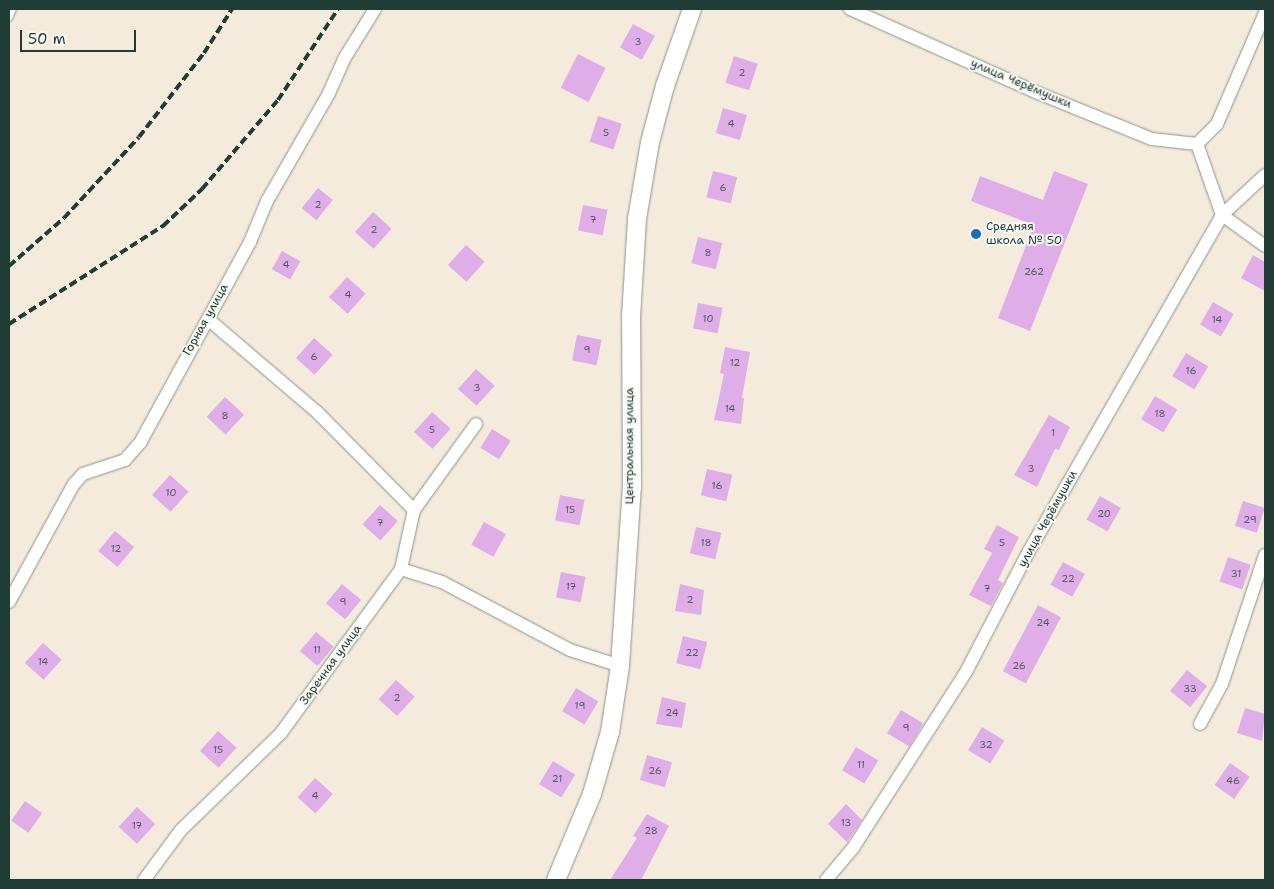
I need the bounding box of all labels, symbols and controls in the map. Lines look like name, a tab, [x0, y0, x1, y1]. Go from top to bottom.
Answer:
scale bar	[22, 20, 139, 52]
text: 50 m	[28, 29, 66, 49]
house number: 3	[635, 36, 641, 48]
street label: улица Черёмушки	[968, 56, 1074, 112]
house number: 2	[739, 67, 745, 79]
house number: 4	[728, 118, 734, 130]
house number: 5	[603, 127, 609, 139]
house number: 6	[720, 182, 726, 194]
house number: 2	[315, 199, 321, 211]
house number: 7	[590, 214, 596, 226]
place label: Средняя школа № 50	[986, 220, 1062, 248]
house number: 2	[371, 224, 377, 236]
marker: Средняя школа № 50	[970, 228, 982, 240]
house number: 8	[705, 247, 711, 259]
house number: 4	[283, 259, 289, 271]
house number: 262	[1024, 266, 1044, 278]
street label: Горная улица	[180, 281, 232, 359]
house number: 4	[345, 289, 351, 301]
house number: 10	[703, 313, 713, 325]
house number: 14	[1212, 314, 1222, 326]
house number: 9	[584, 344, 590, 356]
house number: 6	[311, 351, 317, 363]
house number: 12	[730, 357, 740, 369]
house number: 16	[1186, 365, 1196, 377]
house number: 3	[474, 382, 480, 394]
street label: Центральная улица	[623, 388, 637, 504]
house number: 14	[725, 403, 735, 415]
house number: 18	[1154, 408, 1166, 420]
house number: 8	[222, 410, 228, 422]
house number: 5	[429, 424, 435, 436]
house number: 1	[1051, 427, 1055, 439]
house number: 3	[1028, 463, 1034, 475]
street label: улица Черёмушки	[1015, 468, 1081, 570]
house number: 16	[712, 480, 722, 492]
house number: 10	[166, 487, 176, 499]
house number: 15	[565, 504, 575, 516]
house number: 20	[1097, 508, 1111, 520]
house number: 29	[1243, 514, 1257, 526]
house number: 7	[377, 517, 383, 529]
house number: 18	[700, 537, 712, 549]
house number: 5	[999, 537, 1005, 549]
house number: 12	[111, 543, 121, 555]
house number: 31	[1231, 568, 1241, 580]
house number: 22	[1061, 573, 1075, 585]
house number: 17	[566, 581, 576, 593]
house number: 7	[984, 583, 990, 595]
house number: 2	[687, 594, 693, 606]
house number: 9	[340, 596, 346, 608]
house number: 24	[1036, 617, 1050, 629]
street label: Заречная улица	[297, 622, 365, 708]
house number: 11	[313, 644, 321, 656]
house number: 22	[685, 647, 699, 659]
house number: 14	[38, 656, 48, 668]
house number: 26	[1012, 660, 1026, 672]
house number: 33	[1183, 683, 1197, 695]
house number: 2	[394, 692, 400, 704]
house number: 19	[575, 700, 585, 712]
house number: 24	[665, 707, 679, 719]
house number: 9	[903, 722, 909, 734]
house number: 32	[979, 739, 993, 751]
house number: 15	[213, 744, 223, 756]
house number: 11	[857, 759, 865, 771]
house number: 26	[648, 765, 662, 777]
house number: 21	[552, 773, 562, 785]
house number: 46	[1226, 775, 1240, 787]
house number: 4	[312, 790, 318, 802]
house number: 13	[841, 817, 851, 829]
house number: 17	[132, 820, 142, 832]
house number: 28	[644, 825, 658, 837]

